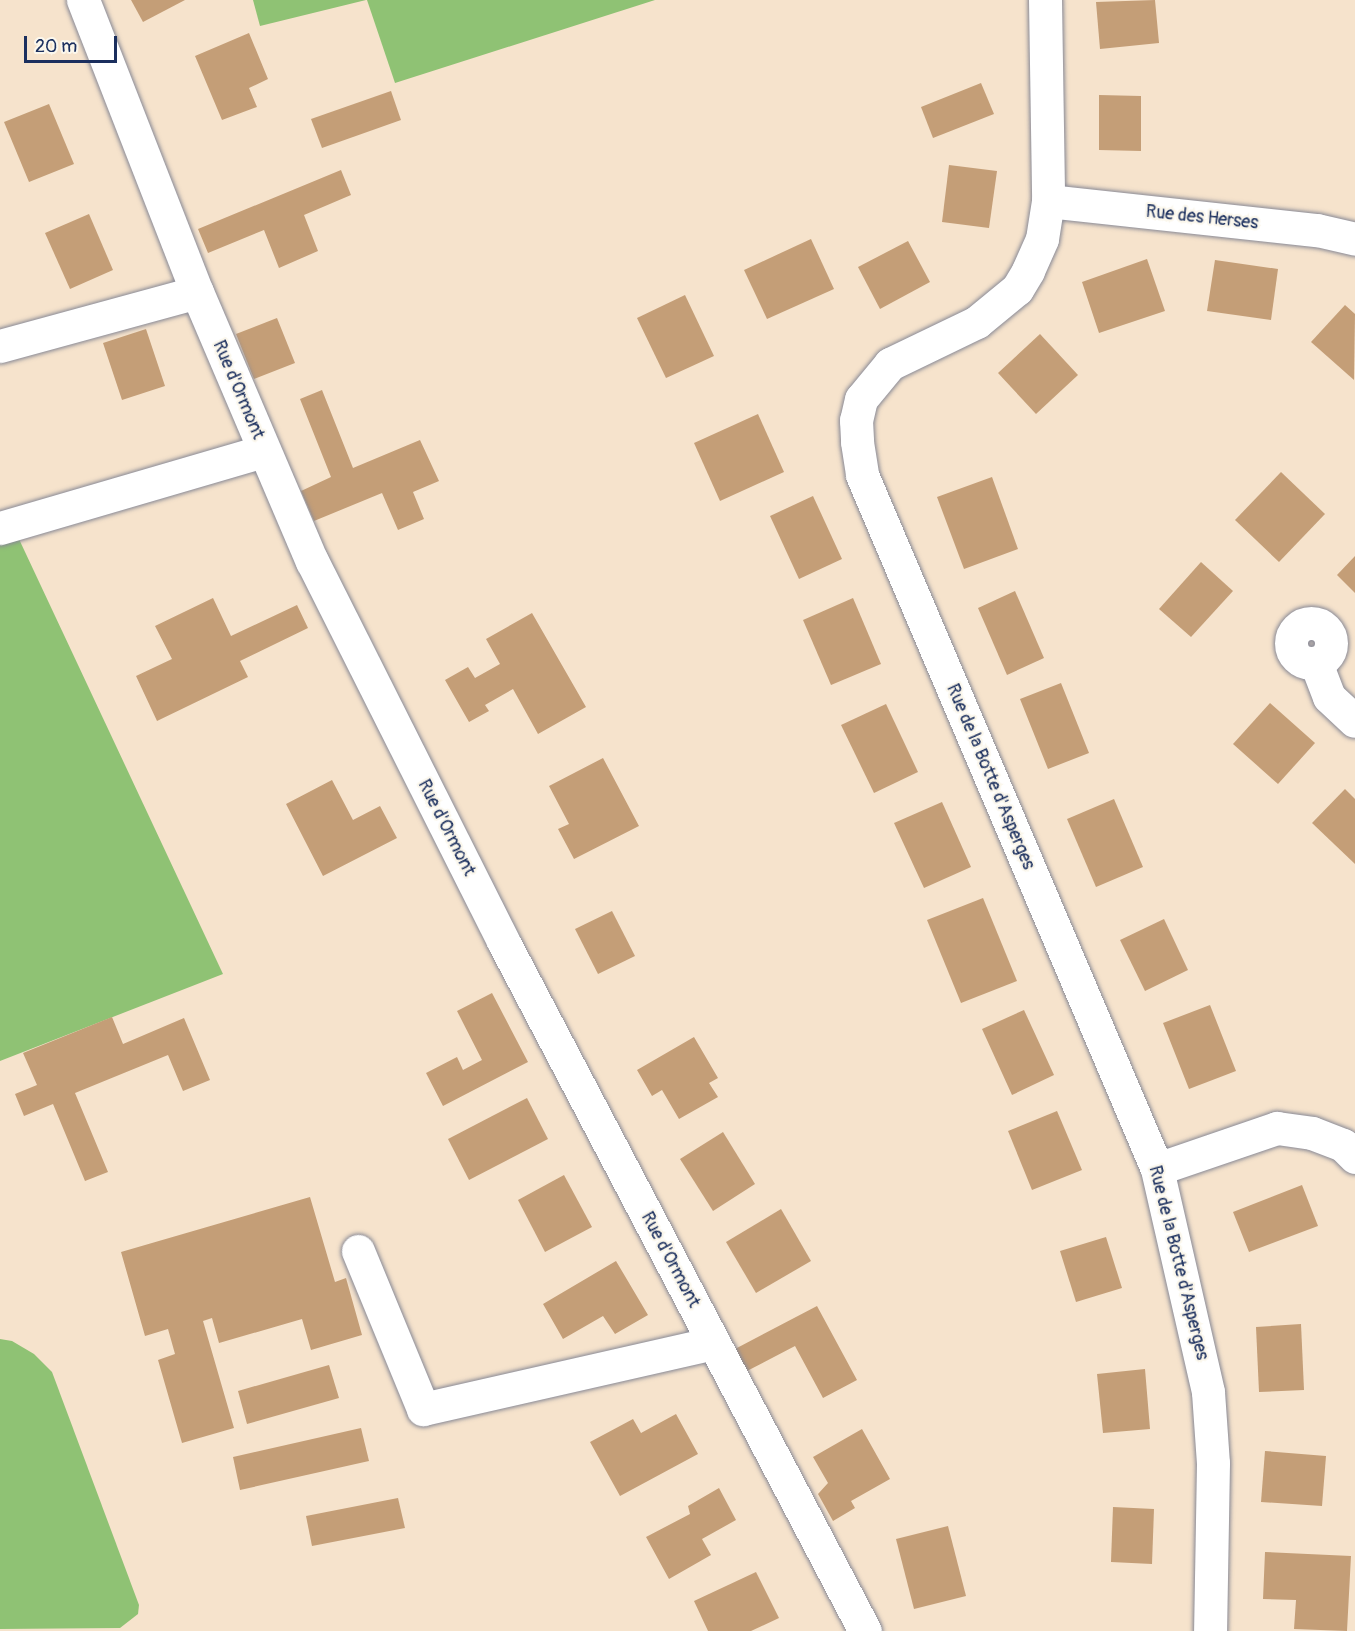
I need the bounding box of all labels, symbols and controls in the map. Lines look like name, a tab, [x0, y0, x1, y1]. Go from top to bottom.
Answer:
scale bar	[27, 24, 120, 62]
text: 20 m	[35, 35, 77, 58]
street label: Rue des Herses	[1145, 201, 1259, 235]
street label: Rue d'Ormont	[208, 337, 268, 443]
street label: Rue de la Botte d'Asperges	[941, 681, 1039, 873]
street label: Rue d'Ormont	[412, 776, 480, 880]
street label: Rue de la Botte d'Asperges	[1143, 1164, 1213, 1362]
street label: Rue d'Ormont	[636, 1208, 704, 1312]

